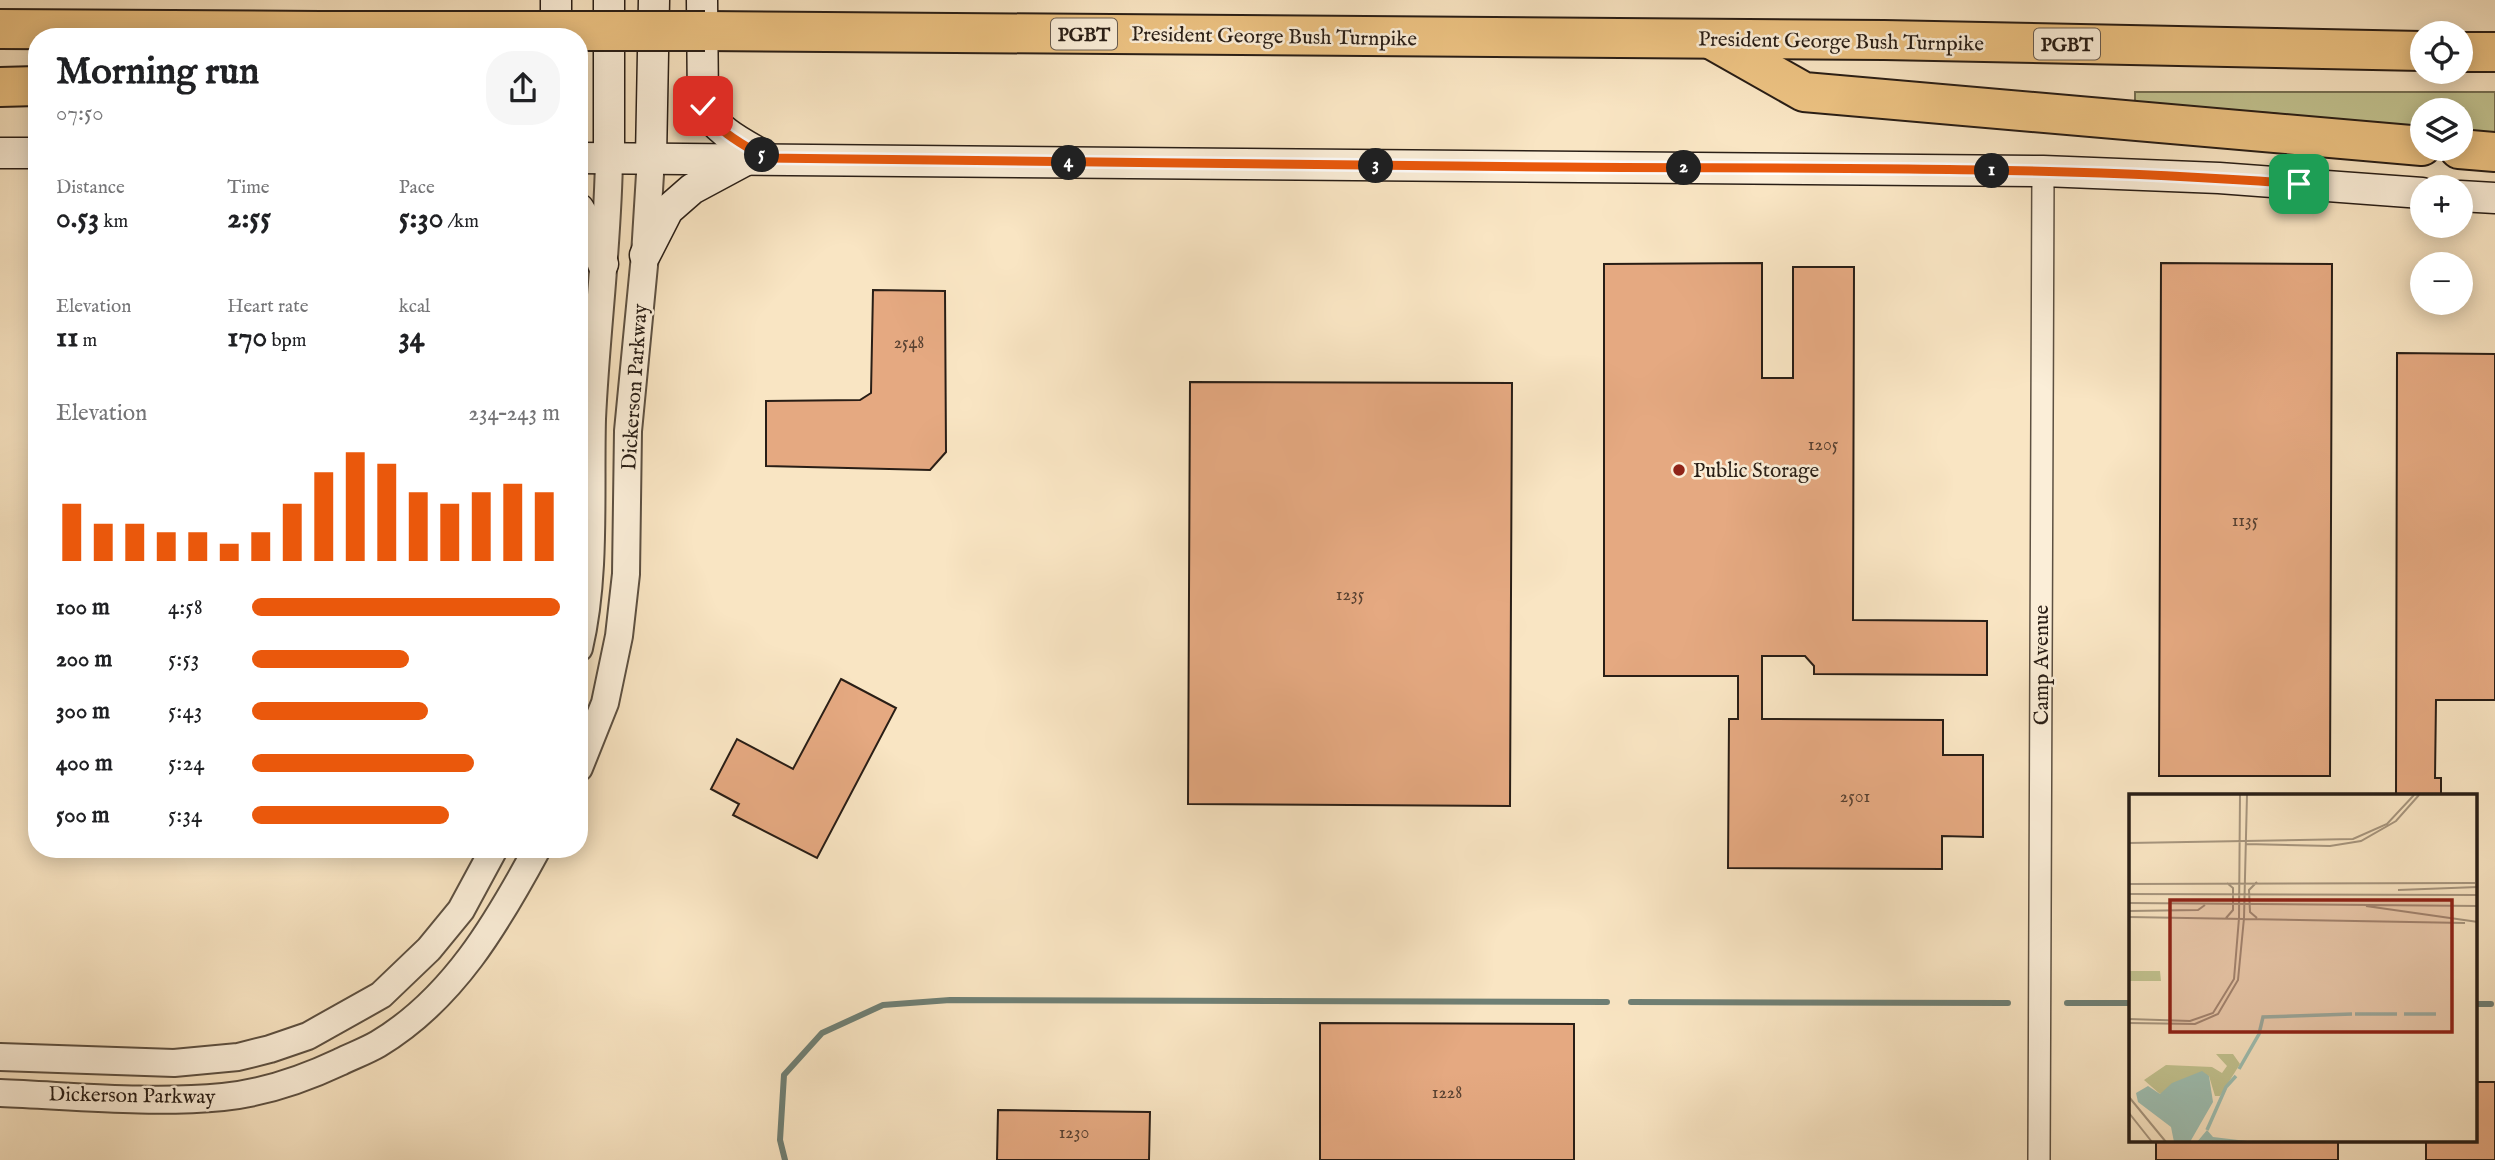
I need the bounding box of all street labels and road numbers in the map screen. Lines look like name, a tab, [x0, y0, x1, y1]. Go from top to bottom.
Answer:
road number: PGBT	[1051, 18, 1117, 50]
street label: President George Bush Turnpike	[1131, 22, 1417, 53]
street label: President George Bush Turnpike	[1698, 27, 1984, 58]
road number: PGBT	[2034, 28, 2100, 60]
street label: Dickerson Parkway	[616, 302, 655, 471]
street label: Camp Avenue	[2029, 604, 2056, 725]
street label: Dickerson Parkway	[48, 1082, 216, 1111]

